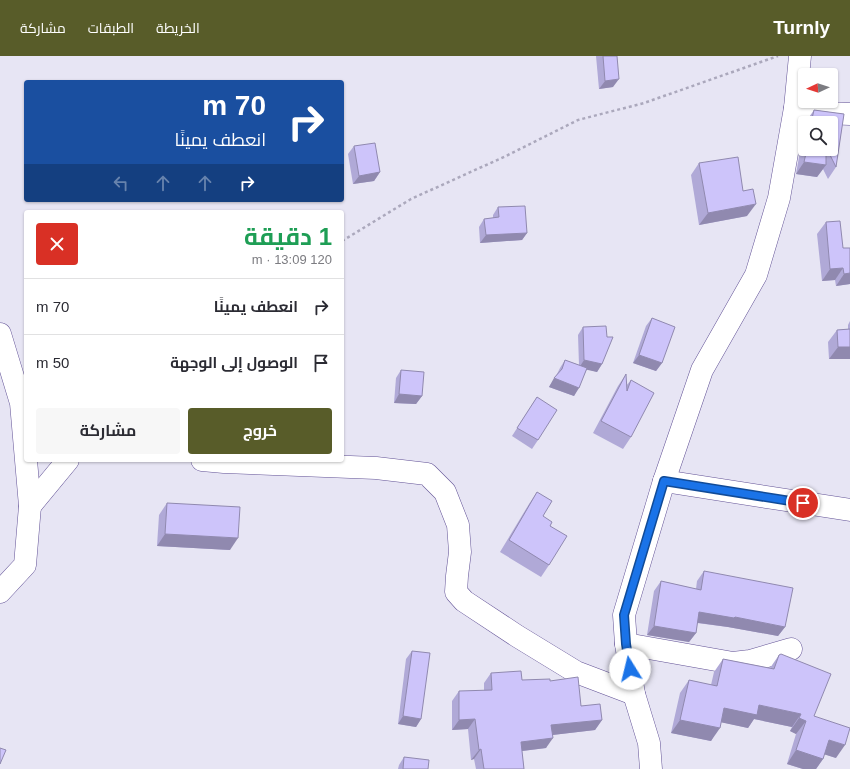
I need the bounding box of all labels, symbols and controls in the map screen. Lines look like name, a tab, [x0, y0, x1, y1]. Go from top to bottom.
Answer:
text: Turnly	[773, 17, 830, 38]
text: مشاركة	[20, 20, 66, 36]
text: الطبقات	[88, 20, 134, 36]
text: الخريطة	[156, 20, 200, 36]
north arrow	[798, 68, 838, 108]
map controls	[798, 68, 838, 156]
text: 70 m	[202, 90, 266, 121]
icon: right	[280, 96, 332, 148]
button: search	[798, 116, 838, 156]
text: انعطف يمينًا	[175, 130, 266, 150]
icon: left	[110, 172, 132, 194]
icon: ahead	[152, 172, 174, 194]
icon: ahead	[194, 172, 216, 194]
icon: right	[236, 172, 258, 194]
button: close	[36, 223, 78, 265]
text: 1 دقيقة	[244, 223, 332, 250]
text: 120 m · 13:09	[252, 252, 332, 267]
icon: right	[310, 296, 332, 318]
text: 70 m	[36, 298, 69, 315]
text: انعطف يمينًا	[214, 298, 298, 315]
icon: arrive	[310, 352, 332, 374]
text: 50 m	[36, 354, 69, 371]
text: الوصول إلى الوجهة	[170, 354, 298, 371]
button: مشاركة	[36, 408, 180, 454]
button: خروج	[188, 408, 332, 454]
pin	[786, 486, 820, 520]
icon: arrive	[792, 492, 814, 514]
position arrow	[609, 648, 651, 690]

